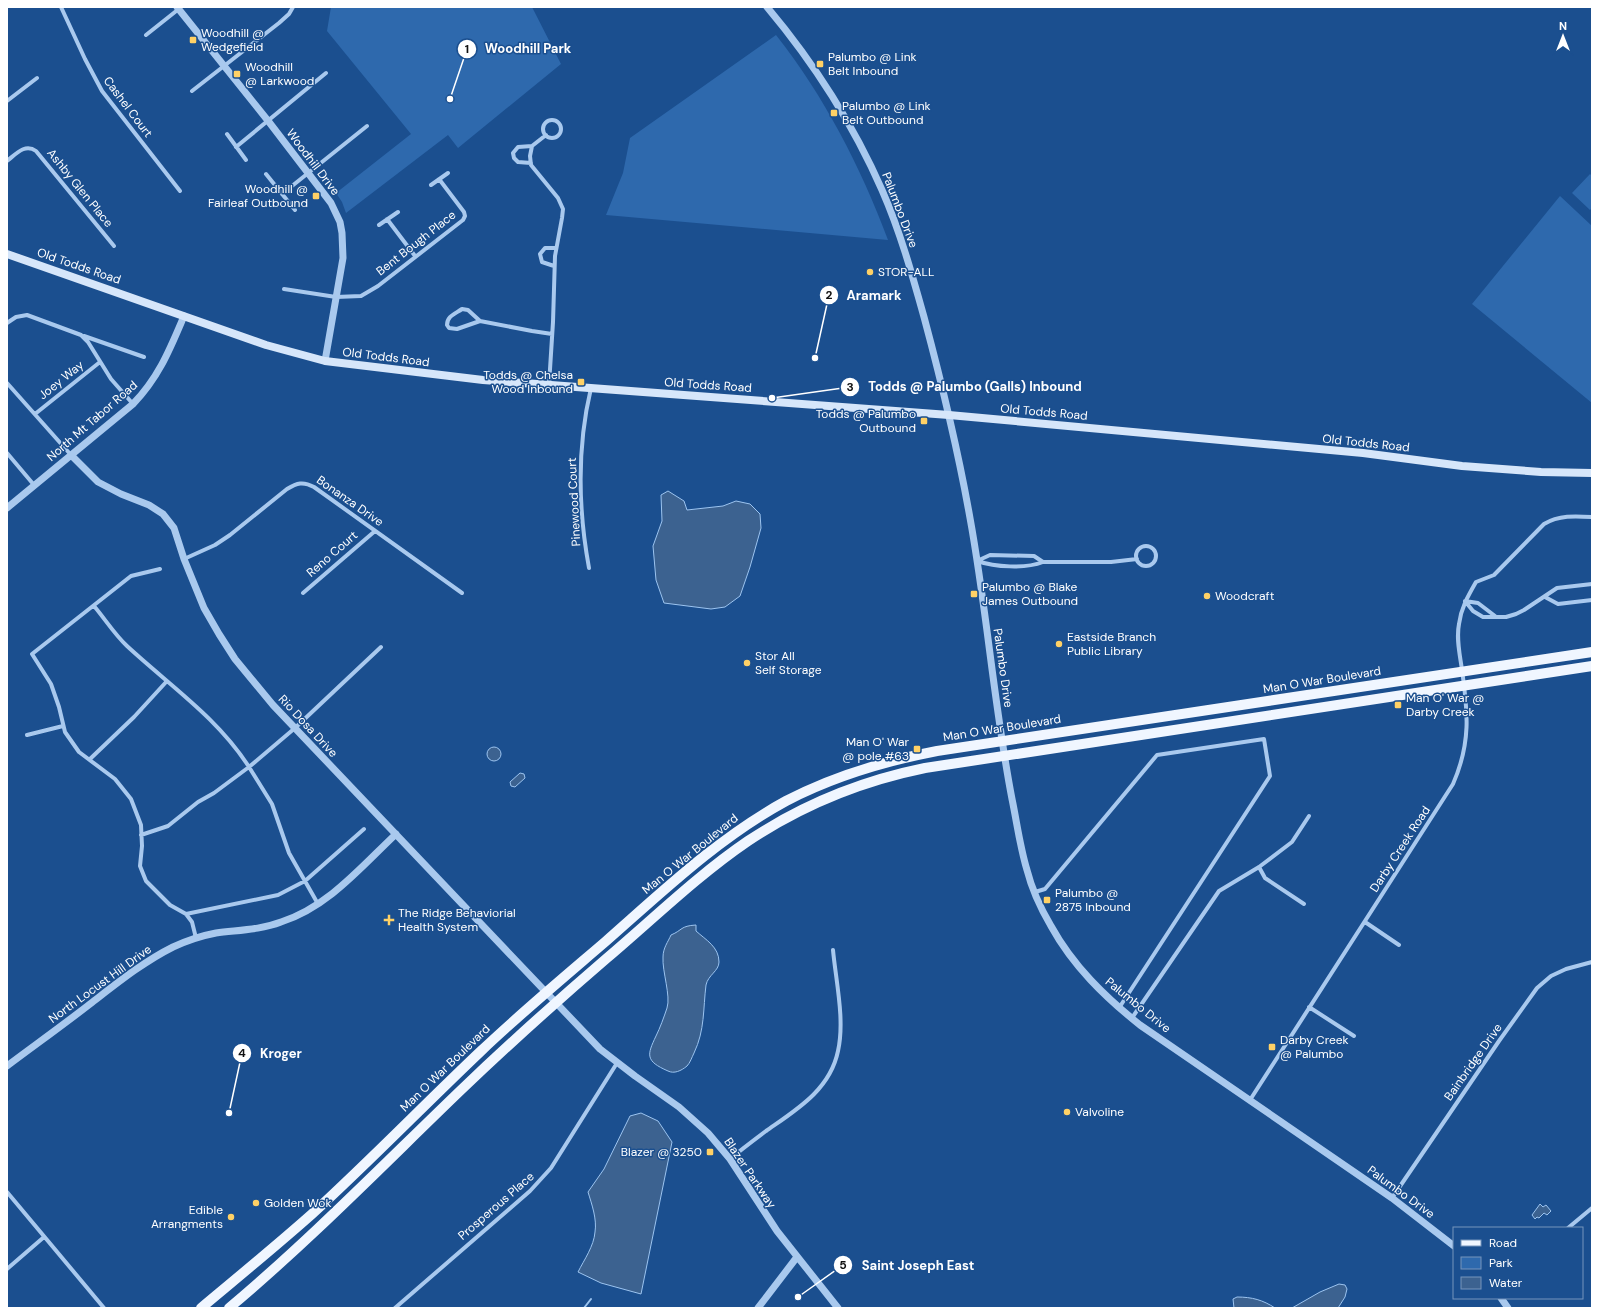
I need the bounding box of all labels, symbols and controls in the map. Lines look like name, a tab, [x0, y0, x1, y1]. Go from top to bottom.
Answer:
north arrow	[1543, 16, 1583, 56]
text: N	[1559, 19, 1567, 33]
place label: Woodhill @ Wedgefield	[201, 25, 264, 55]
marker: Woodhill @ Wedgefield	[188, 35, 198, 45]
callout: Woodhill Park	[457, 36, 580, 61]
text: Woodhill Park	[485, 40, 572, 57]
text: 1	[465, 41, 469, 57]
place label: Palumbo @ Link Belt Inbound	[828, 49, 917, 79]
place label: Woodhill @ Larkwood	[245, 59, 314, 89]
marker: Palumbo @ Link Belt Inbound	[815, 59, 825, 69]
marker: Woodhill @ Larkwood	[232, 69, 242, 79]
street label: Cashel Court	[100, 73, 156, 141]
place label: Palumbo @ Link Belt Outbound	[842, 98, 931, 128]
marker: Palumbo @ Link Belt Outbound	[829, 108, 839, 118]
street label: Woodhill Drive	[283, 125, 343, 199]
street label: Ashby Glen Place	[43, 146, 117, 231]
street label: Palumbo Drive	[878, 170, 922, 250]
place label: Woodhill @ Fairleaf Outbound	[208, 181, 308, 211]
marker: Woodhill @ Fairleaf Outbound	[311, 191, 321, 201]
street label: Bent Bough Place	[373, 207, 459, 279]
street label: Old Todds Road	[35, 244, 123, 288]
place label: STOR-ALL	[878, 264, 934, 280]
marker: STOR-ALL	[865, 267, 875, 277]
callout: Aramark	[819, 283, 910, 308]
text: 2	[826, 287, 833, 303]
text: Aramark	[847, 287, 902, 304]
street label: Old Todds Road	[342, 344, 430, 370]
street label: Joey Way	[35, 357, 87, 403]
place label: Todds @ Chelsa Wood Inbound	[483, 367, 573, 397]
street label: Old Todds Road	[664, 374, 752, 396]
callout: Todds @ Palumbo (Galls) Inbound	[840, 374, 1090, 399]
street label: North Mt Tabor Road	[43, 377, 141, 465]
marker: Todds @ Chelsa Wood Inbound	[576, 377, 586, 387]
text: Todds @ Palumbo (Galls) Inbound	[868, 378, 1082, 395]
text: 3	[846, 379, 854, 395]
street label: Old Todds Road	[1000, 400, 1088, 424]
place label: Todds @ Palumbo Outbound	[816, 406, 916, 436]
marker: Todds @ Palumbo Outbound	[919, 416, 929, 426]
street label: Old Todds Road	[1322, 430, 1410, 456]
street label: Pinewood Court	[564, 457, 584, 547]
street label: Bonanza Drive	[313, 472, 387, 530]
street label: Reno Court	[303, 527, 361, 581]
place label: Palumbo @ Blake James Outbound	[982, 579, 1078, 609]
place label: Woodcraft	[1215, 588, 1275, 604]
marker: Palumbo @ Blake James Outbound	[969, 589, 979, 599]
marker: Woodcraft	[1202, 591, 1212, 601]
street label: Palumbo Drive	[990, 627, 1016, 709]
place label: Eastside Branch Public Library	[1067, 629, 1156, 659]
marker: Eastside Branch Public Library	[1054, 639, 1064, 649]
place label: Stor All Self Storage	[755, 648, 822, 678]
marker: Stor All Self Storage	[742, 658, 752, 668]
street label: Man O War Boulevard	[1262, 663, 1382, 697]
place label: Man O' War @ Darby Creek	[1406, 690, 1484, 720]
street label: Rio Dosa Drive	[275, 691, 341, 761]
marker: Man O' War @ Darby Creek	[1393, 700, 1403, 710]
street label: Man O War Boulevard	[942, 711, 1062, 745]
place label: Man O' War @ pole #63	[842, 734, 910, 764]
marker: Man O' War @ pole #63	[912, 744, 922, 754]
street label: Darby Creek Road	[1366, 803, 1434, 895]
street label: Man O War Boulevard	[639, 810, 741, 898]
place label: Palumbo @ 2875 Inbound	[1055, 885, 1131, 915]
marker: Palumbo @ 2875 Inbound	[1042, 895, 1052, 905]
place label: The Ridge Behaviorial Health System	[398, 905, 516, 935]
marker: The Ridge Behaviorial Health System	[383, 914, 395, 926]
street label: North Locust Hill Drive	[45, 941, 155, 1027]
street label: Palumbo Drive	[1102, 974, 1174, 1036]
street label: Bainbridge Drive	[1440, 1020, 1506, 1104]
street label: Man O War Boulevard	[397, 1021, 493, 1115]
place label: Darby Creek @ Palumbo	[1280, 1032, 1349, 1062]
callout: Kroger	[232, 1041, 310, 1066]
marker: Darby Creek @ Palumbo	[1267, 1042, 1277, 1052]
text: 4	[238, 1045, 246, 1061]
text: Kroger	[260, 1045, 303, 1062]
place label: Valvoline	[1075, 1104, 1124, 1120]
marker: Valvoline	[1062, 1107, 1072, 1117]
street label: Blazer Parkway	[720, 1135, 780, 1212]
place label: Blazer @ 3250	[621, 1144, 702, 1160]
marker: Blazer @ 3250	[705, 1147, 715, 1157]
street label: Palumbo Drive	[1364, 1162, 1438, 1222]
street label: Prosperous Place	[455, 1168, 538, 1243]
place label: Golden Wok	[264, 1195, 331, 1211]
marker: Golden Wok	[251, 1198, 261, 1208]
place label: Edible Arrangments	[151, 1202, 223, 1232]
marker: Edible Arrangments	[226, 1212, 236, 1222]
legend	[1453, 1227, 1583, 1299]
text: Road	[1489, 1235, 1517, 1251]
callout: Saint Joseph East	[833, 1253, 982, 1278]
text: Park	[1489, 1255, 1513, 1271]
text: 5	[839, 1257, 847, 1273]
text: Saint Joseph East	[862, 1257, 974, 1274]
text: Water	[1489, 1275, 1523, 1291]

